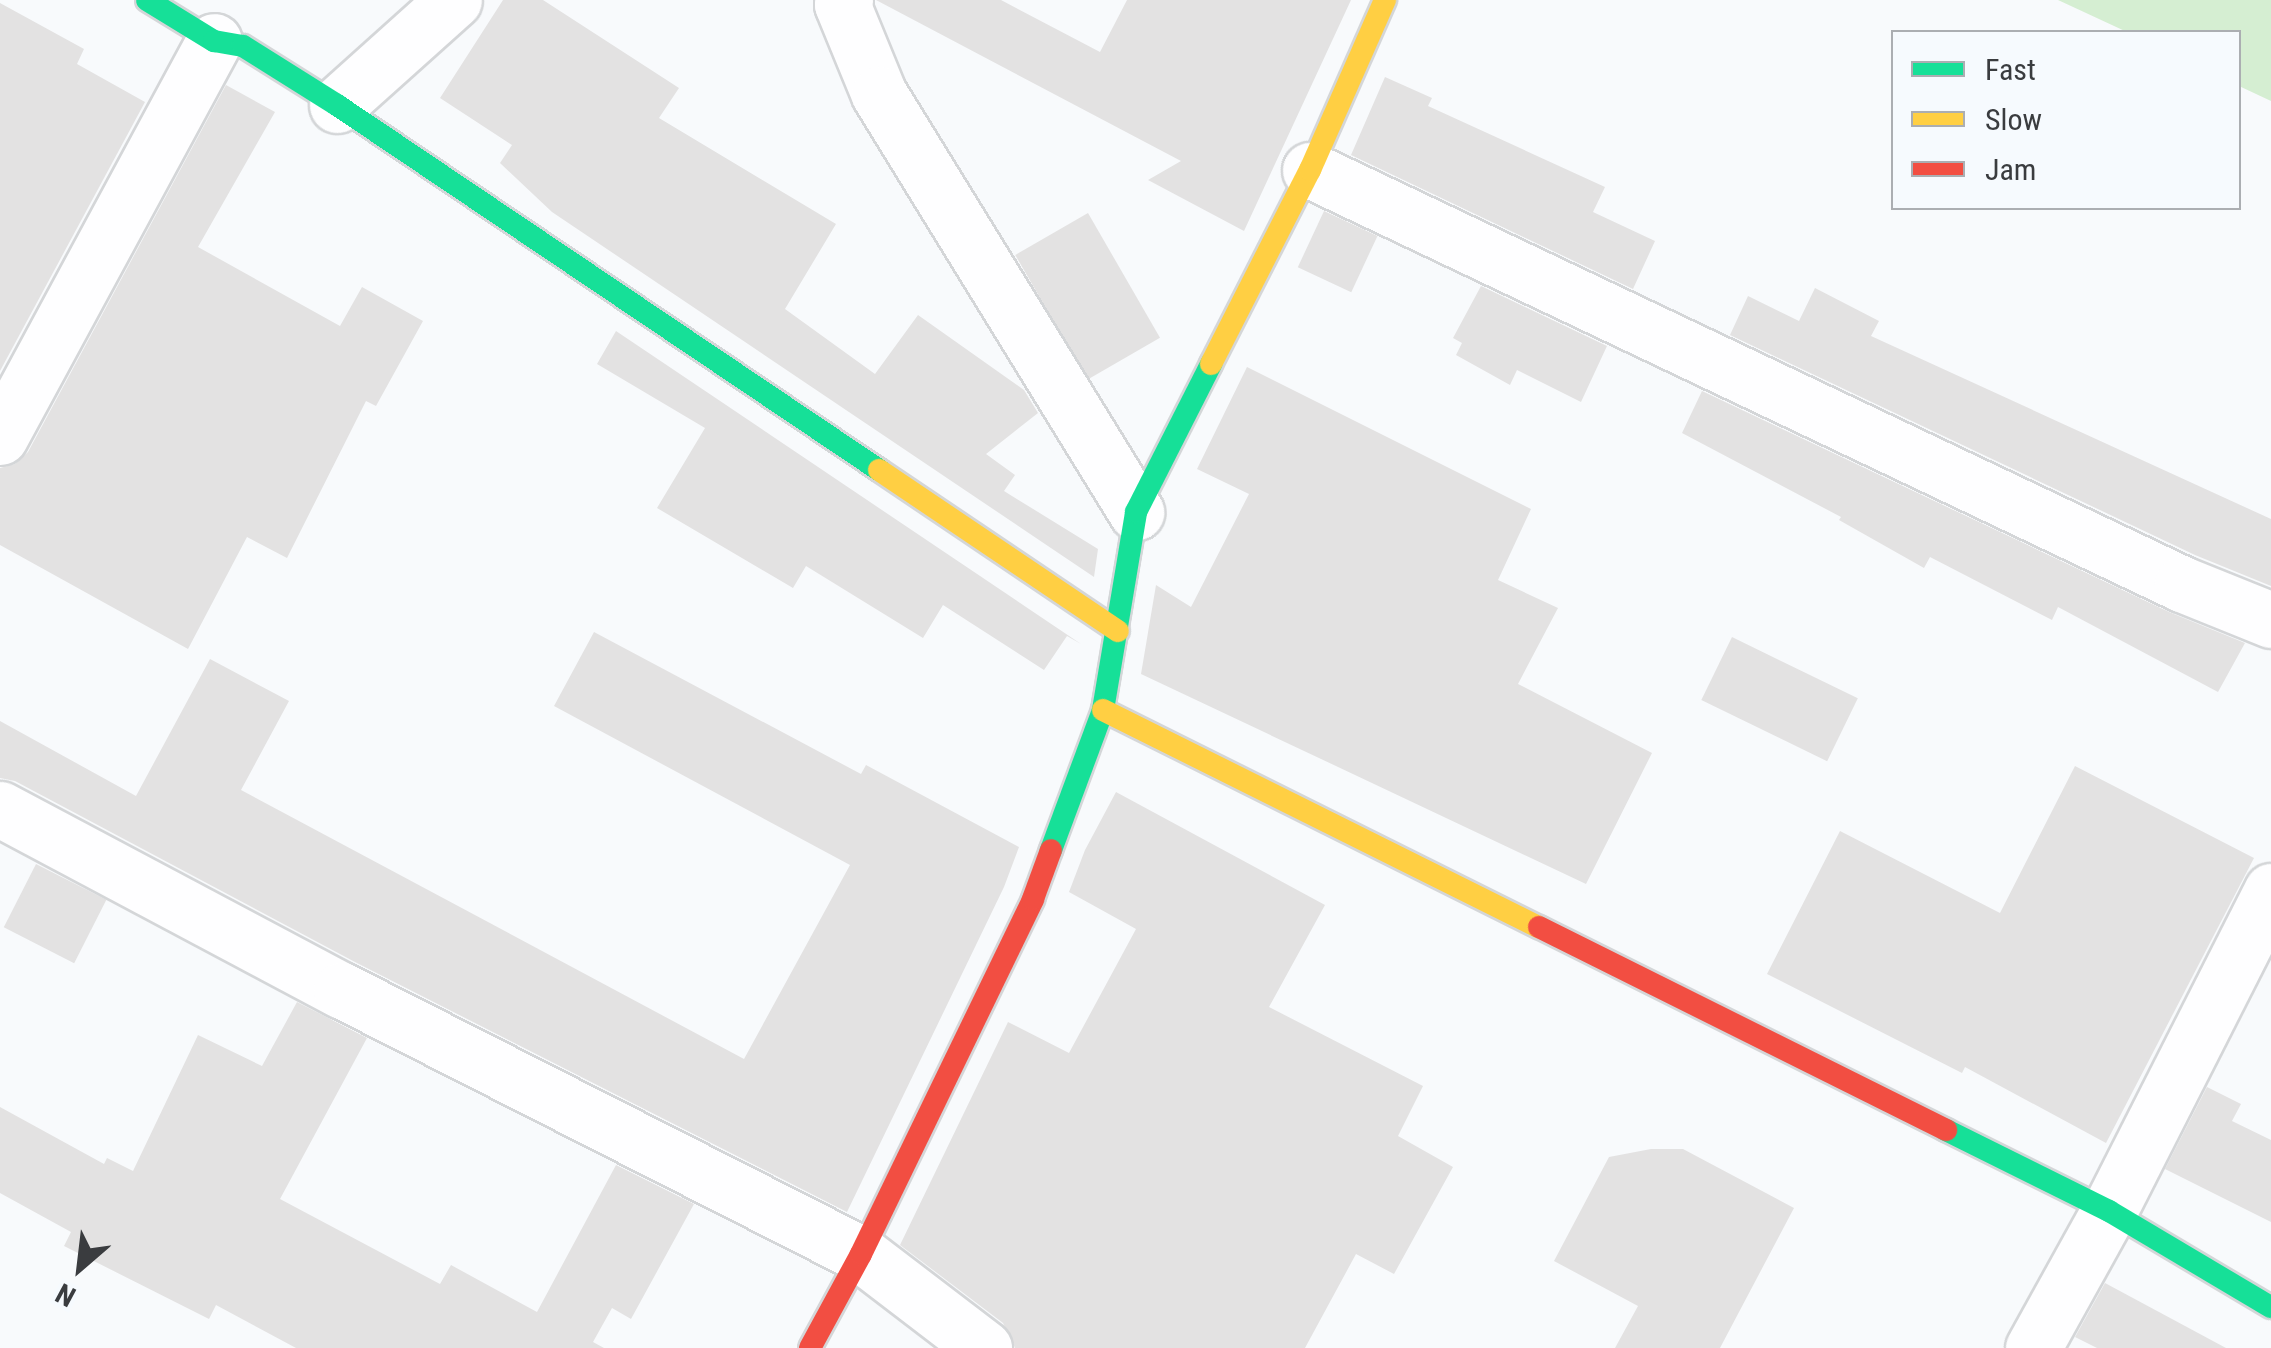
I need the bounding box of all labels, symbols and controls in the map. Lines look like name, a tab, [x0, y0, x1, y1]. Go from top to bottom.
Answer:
legend	[1891, 30, 2241, 210]
text: Fast	[1985, 52, 2036, 87]
text: Slow	[1985, 102, 2042, 137]
text: Jam	[1985, 152, 2036, 187]
north arrow	[30, 1218, 130, 1318]
text: N	[50, 1276, 81, 1314]

